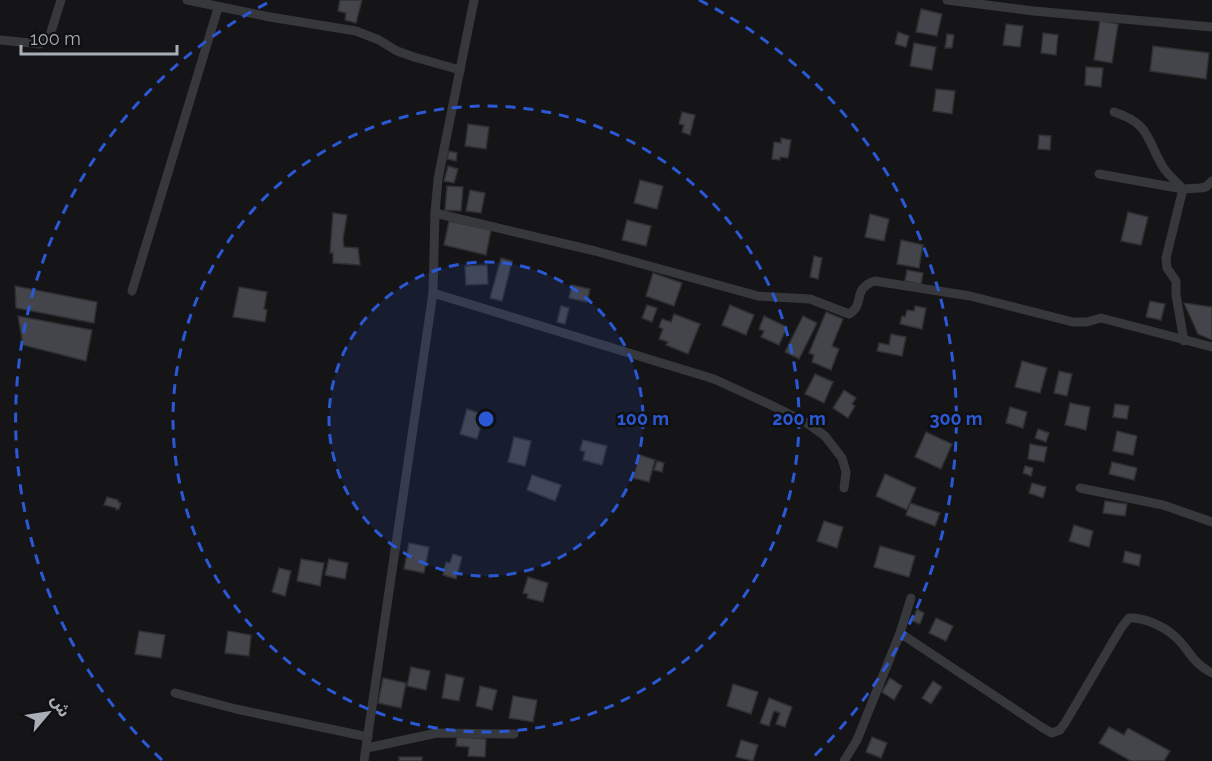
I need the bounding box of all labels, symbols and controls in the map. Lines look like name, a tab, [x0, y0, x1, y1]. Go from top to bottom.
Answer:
scale bar	[21, 18, 177, 56]
text: 100 m	[30, 28, 81, 49]
text: 100 m	[617, 408, 669, 429]
text: 200 m	[772, 408, 826, 429]
text: 300 m	[929, 408, 983, 429]
centre of rings	[476, 409, 496, 429]
north arrow	[18, 683, 78, 743]
text: ش	[47, 692, 74, 720]

